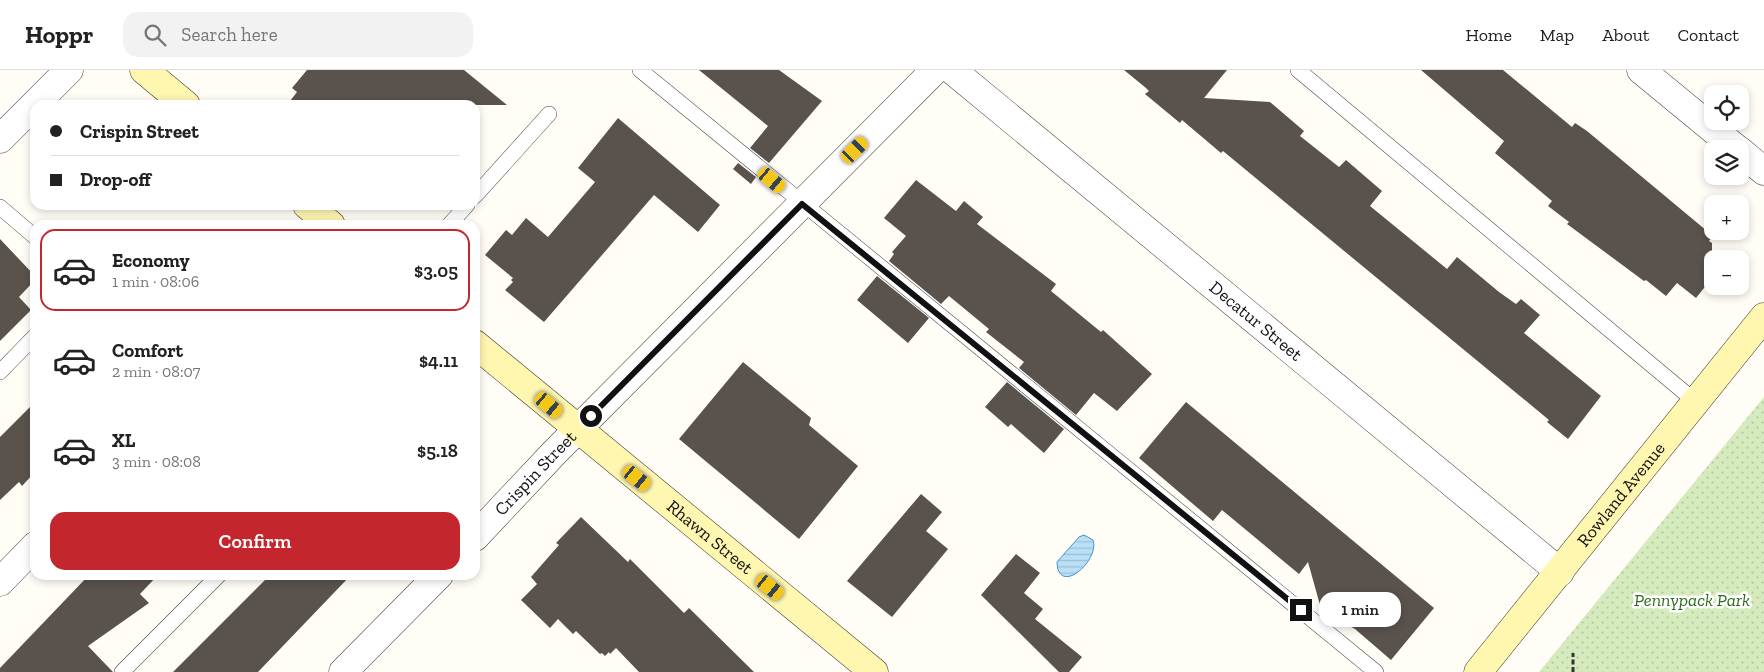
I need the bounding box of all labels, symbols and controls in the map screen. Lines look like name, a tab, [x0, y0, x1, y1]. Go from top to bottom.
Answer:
search box	[123, 12, 473, 57]
text: Hoppr	[25, 20, 93, 49]
icon: search	[141, 21, 169, 49]
text: Search here	[181, 23, 278, 46]
text: Home	[1465, 24, 1512, 46]
text: Map	[1540, 24, 1574, 46]
text: About	[1602, 24, 1649, 46]
text: Contact	[1677, 24, 1739, 46]
map controls	[1704, 85, 1749, 295]
button: locate	[1704, 85, 1749, 130]
text: Crispin Street	[80, 120, 199, 143]
car	[839, 134, 870, 166]
button: layers	[1704, 140, 1749, 185]
car	[755, 165, 788, 195]
text: Drop-off	[80, 168, 151, 191]
button: +	[1704, 195, 1749, 240]
icon: car	[52, 248, 97, 293]
text: Economy	[112, 249, 190, 272]
button: −	[1704, 250, 1749, 295]
text: $3.05	[414, 259, 458, 282]
text: 1 min · 08:06	[112, 272, 199, 291]
street label: Decatur Street	[1205, 276, 1307, 366]
icon: car	[52, 338, 97, 383]
text: Comfort	[112, 339, 183, 362]
text: $4.11	[419, 349, 458, 372]
text: 2 min · 08:07	[112, 362, 200, 381]
car	[532, 390, 565, 420]
route start	[580, 405, 602, 427]
street label: Crispin Street	[490, 426, 581, 520]
icon: car	[52, 428, 97, 473]
text: XL	[112, 429, 135, 452]
street label: Rowland Avenue	[1572, 438, 1670, 551]
text: $5.18	[417, 439, 458, 462]
text: 3 min · 08:08	[112, 452, 201, 471]
car	[620, 463, 653, 493]
street label: Rhawn Street	[662, 495, 758, 579]
button: Confirm	[50, 512, 460, 570]
car	[753, 572, 786, 602]
park label: Pennypack Park	[1634, 589, 1750, 611]
callout: 1 min	[1318, 592, 1401, 628]
route end	[1290, 599, 1312, 621]
text: 1 min	[1341, 600, 1379, 619]

